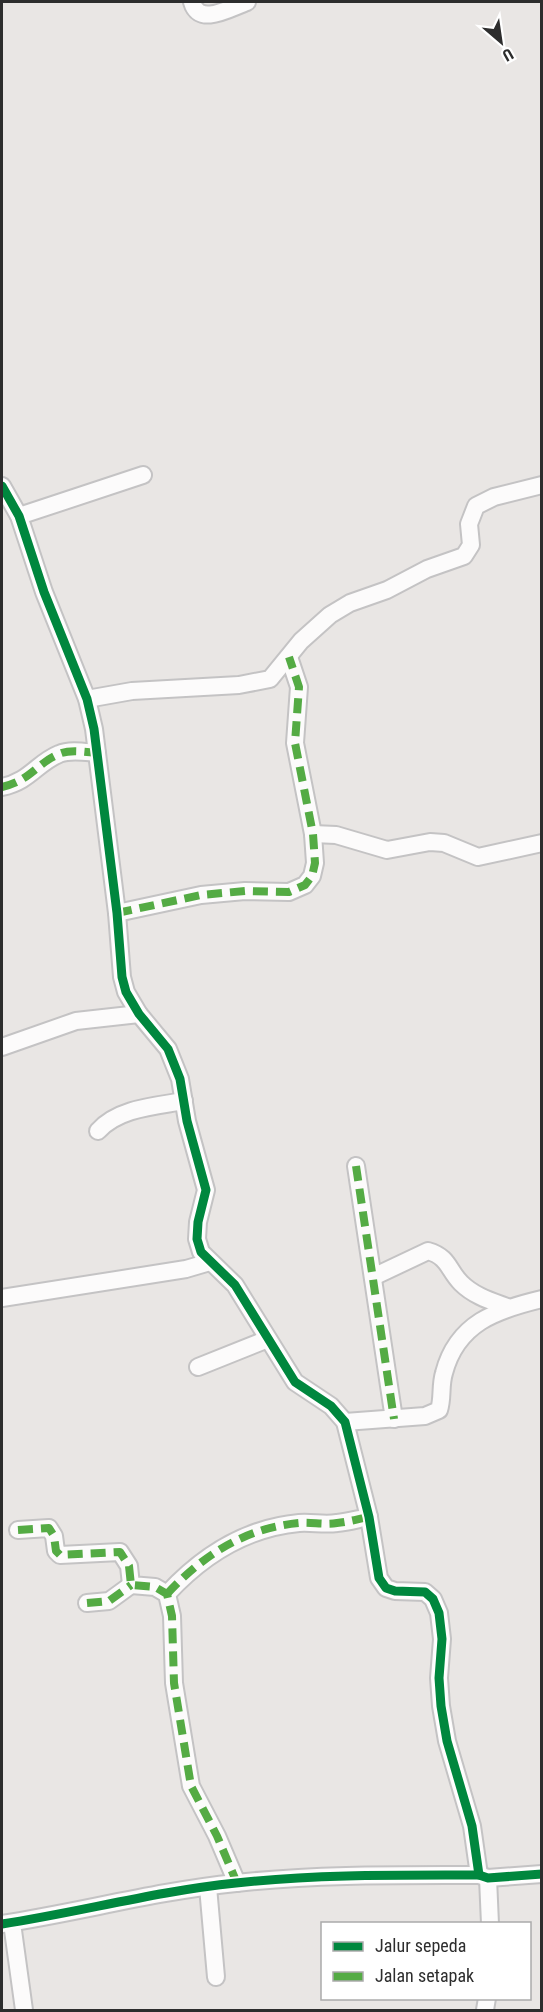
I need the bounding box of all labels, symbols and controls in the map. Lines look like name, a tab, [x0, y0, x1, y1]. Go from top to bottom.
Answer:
north arrow	[471, 12, 531, 72]
text: U	[499, 44, 517, 65]
legend	[321, 1922, 531, 2000]
text: Jalur sepeda	[375, 1935, 466, 1956]
text: Jalan setapak	[375, 1965, 474, 1986]

